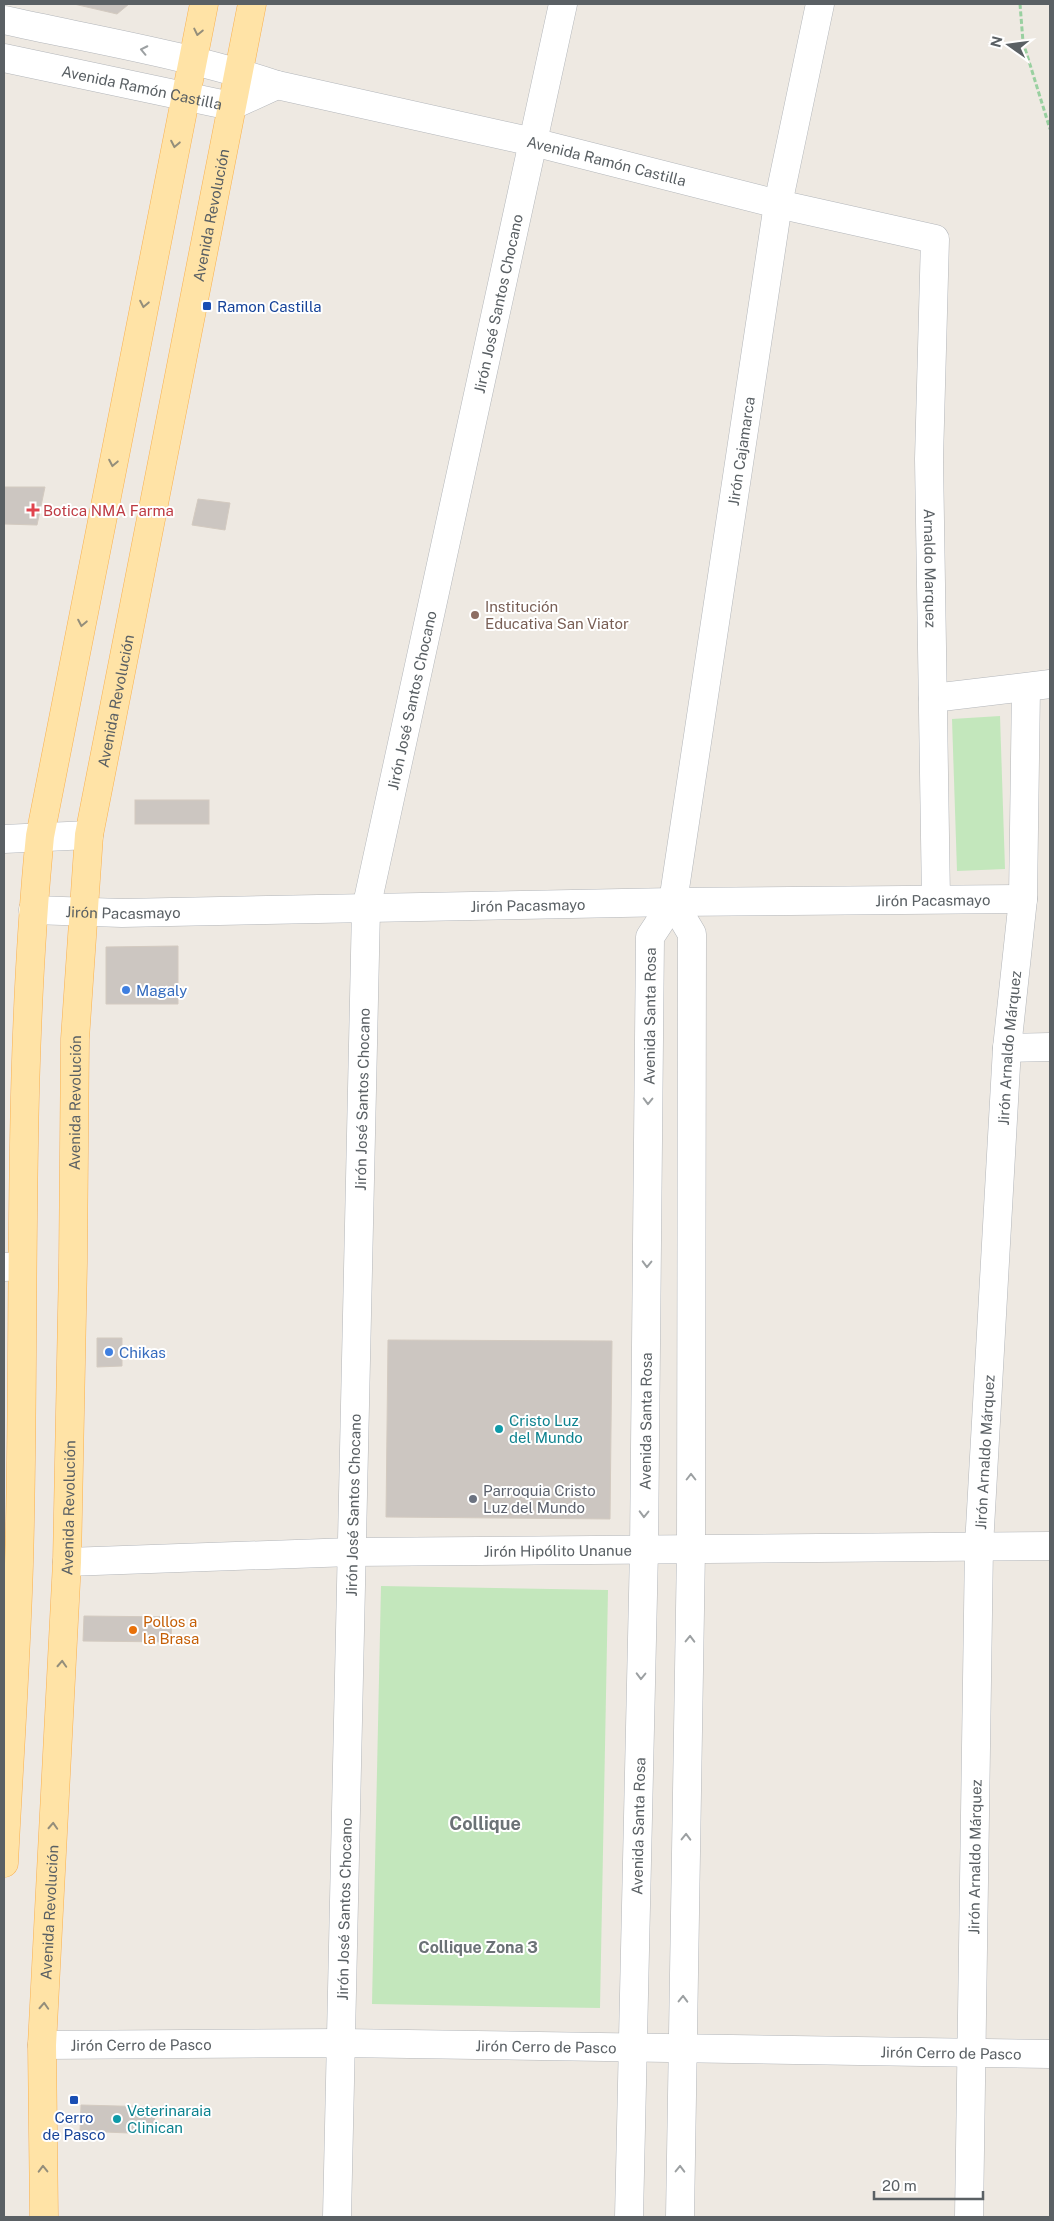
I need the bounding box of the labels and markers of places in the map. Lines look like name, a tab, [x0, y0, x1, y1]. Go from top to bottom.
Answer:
place label: Ramon Castilla	[217, 298, 322, 315]
marker: Ramon Castilla	[201, 300, 213, 312]
place label: Botica NMA Farma	[43, 502, 174, 519]
marker: Botica NMA Farma	[27, 504, 39, 516]
place label: Institución Educativa San Viator	[485, 598, 629, 632]
marker: Institución Educativa San Viator	[469, 609, 481, 621]
place label: Magaly	[136, 982, 187, 999]
marker: Magaly	[120, 984, 132, 996]
place label: Chikas	[119, 1344, 166, 1361]
marker: Chikas	[103, 1346, 115, 1358]
place label: Cristo Luz del Mundo	[509, 1412, 583, 1446]
marker: Cristo Luz del Mundo	[493, 1423, 505, 1435]
place label: Parroquia Cristo Luz del Mundo	[483, 1482, 596, 1516]
marker: Parroquia Cristo Luz del Mundo	[467, 1493, 479, 1505]
place label: Pollos a la Brasa	[143, 1613, 199, 1647]
marker: Pollos a la Brasa	[127, 1624, 139, 1636]
marker: Cerro de Pasco	[68, 2094, 80, 2106]
place label: Veterinaraia Clinican	[127, 2102, 211, 2136]
place label: Cerro de Pasco	[43, 2109, 105, 2143]
marker: Veterinaraia Clinican	[111, 2113, 123, 2125]

